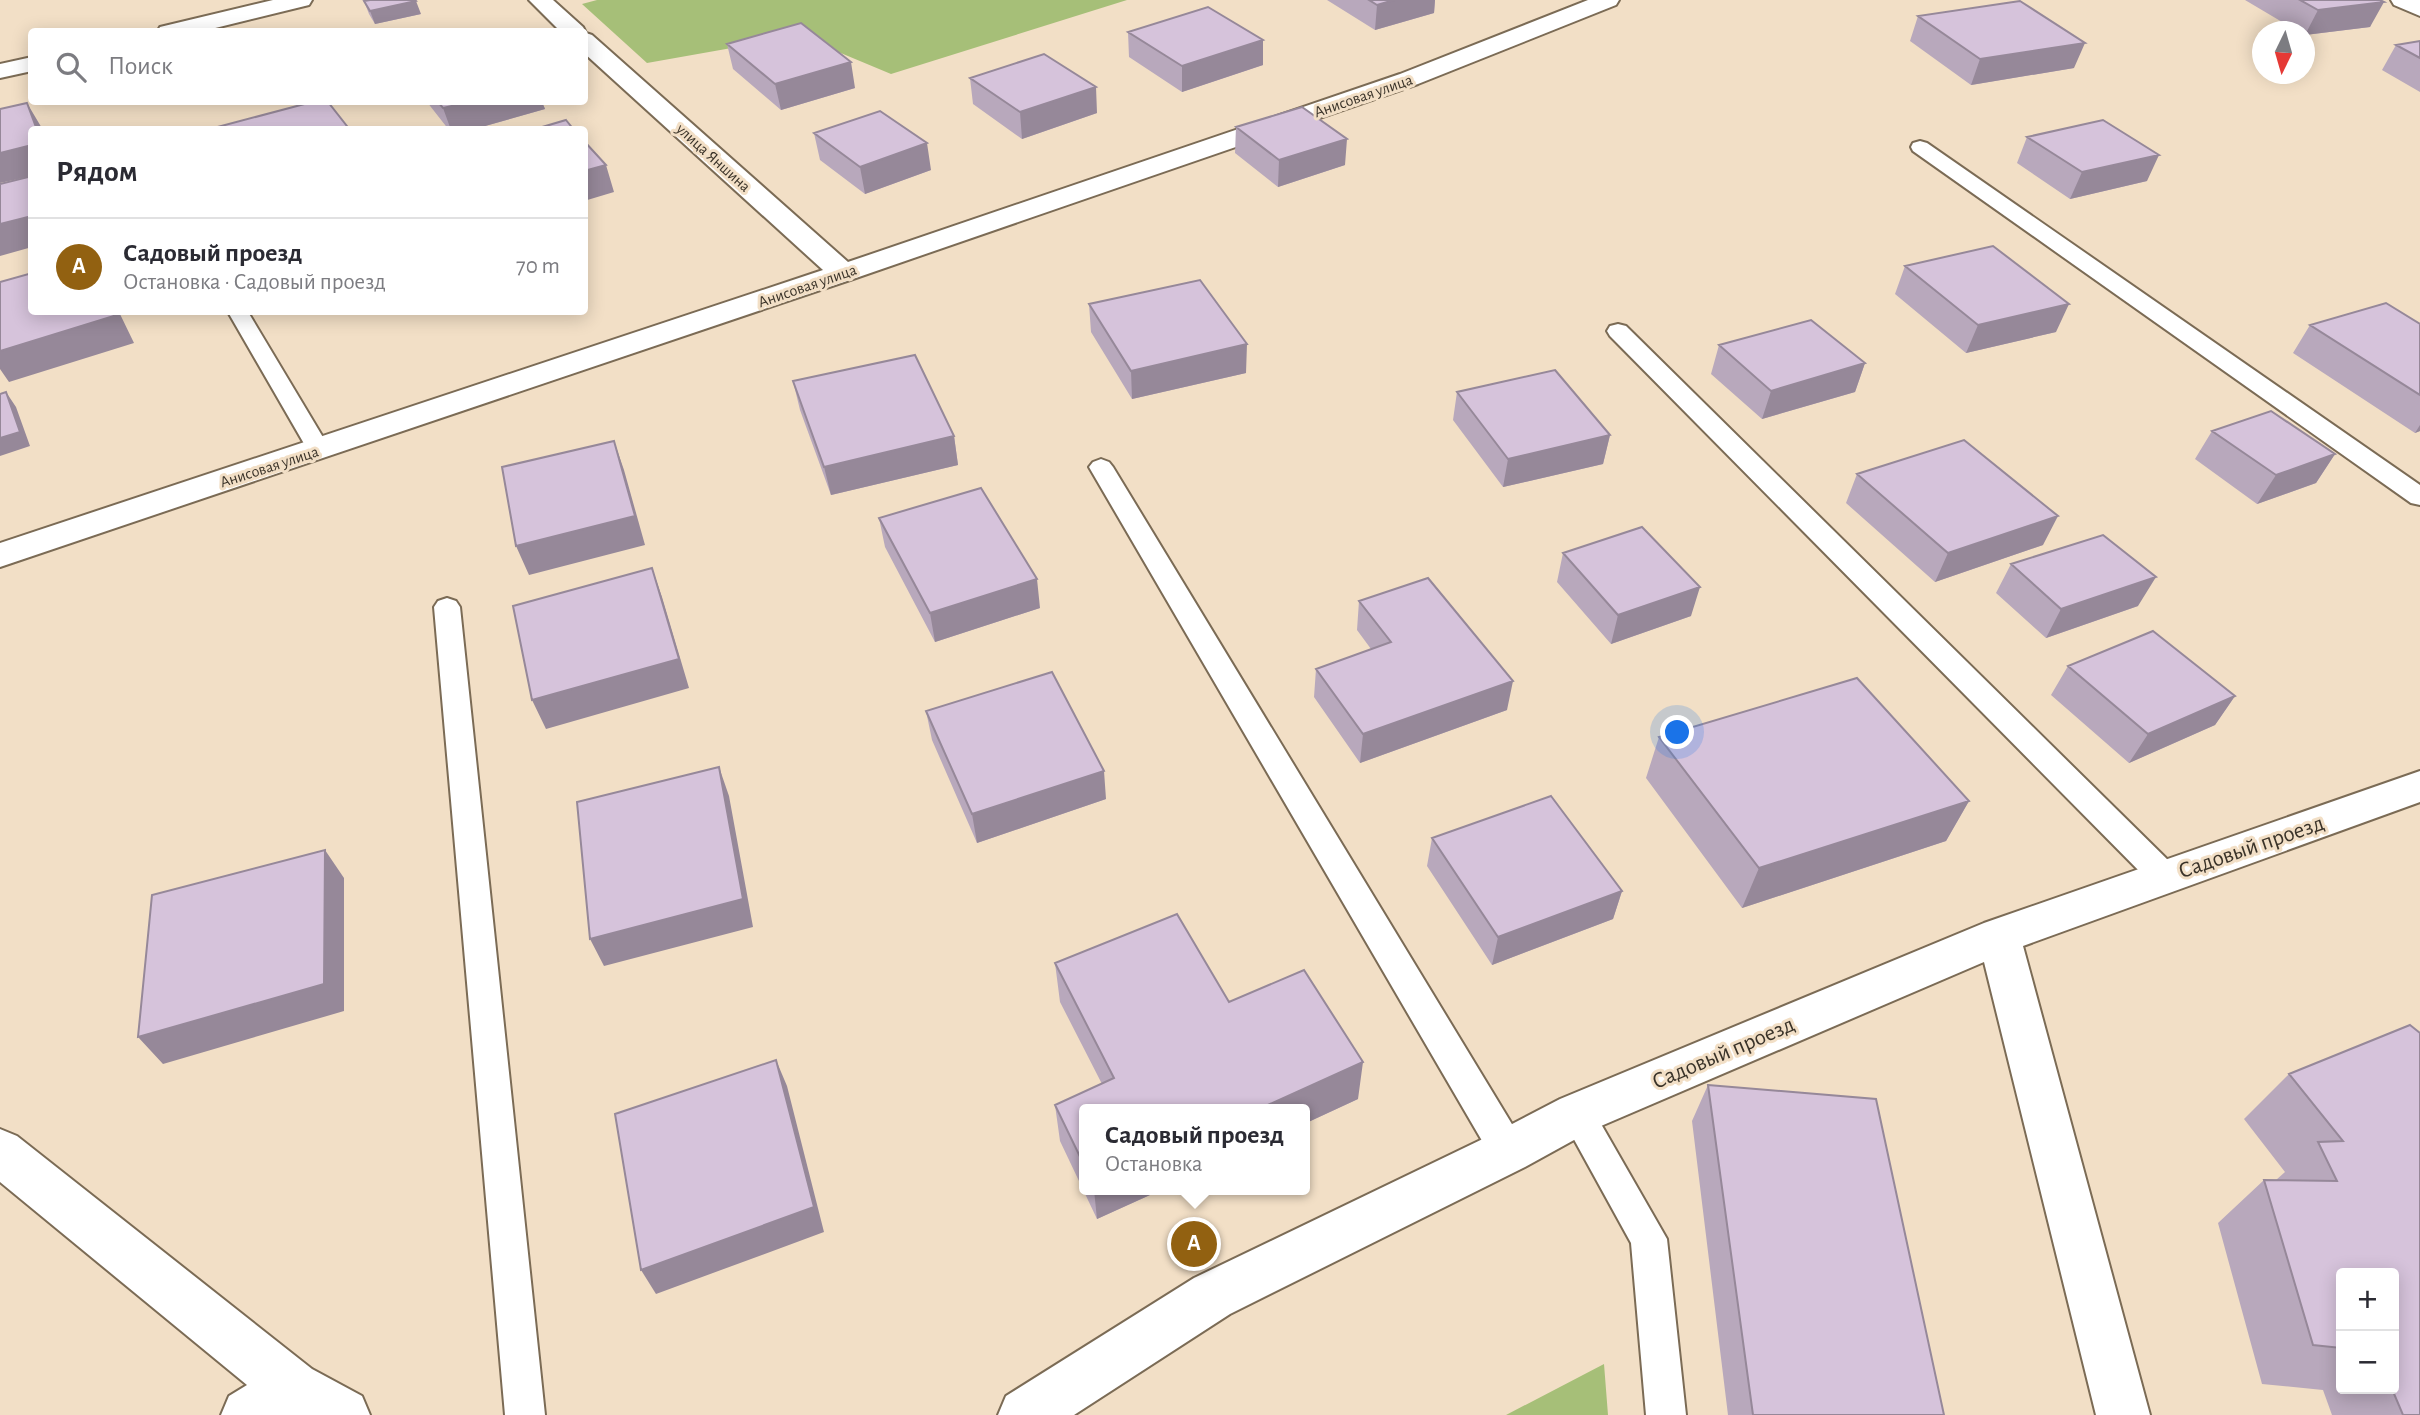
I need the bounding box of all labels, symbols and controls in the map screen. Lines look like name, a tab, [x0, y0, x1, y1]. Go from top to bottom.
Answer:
north arrow	[2252, 21, 2315, 84]
search box	[28, 28, 588, 105]
icon: search	[52, 48, 90, 86]
text: Поиск	[108, 53, 173, 79]
street label: Анисовая улица	[1312, 72, 1415, 121]
street label: улица Яншина	[672, 120, 753, 196]
text: Рядом	[56, 157, 138, 187]
text: Садовый проезд	[123, 240, 302, 266]
text: A	[72, 255, 86, 278]
text: 70 m	[516, 255, 560, 278]
street label: Анисовая улица	[756, 262, 859, 311]
text: Остановка · Садовый проезд	[123, 271, 386, 294]
street label: Анисовая улица	[218, 443, 321, 491]
your location	[1660, 715, 1694, 749]
street label: Садовый проезд	[2176, 812, 2327, 883]
street label: Садовый проезд	[1649, 1013, 1798, 1094]
popup	[1079, 1104, 1310, 1195]
text: Садовый проезд	[1105, 1122, 1284, 1148]
text: Остановка	[1105, 1153, 1202, 1176]
pin: A	[1171, 1218, 1217, 1270]
map controls	[2336, 1268, 2399, 1394]
button: +	[2336, 1268, 2399, 1331]
button: −	[2336, 1331, 2399, 1394]

